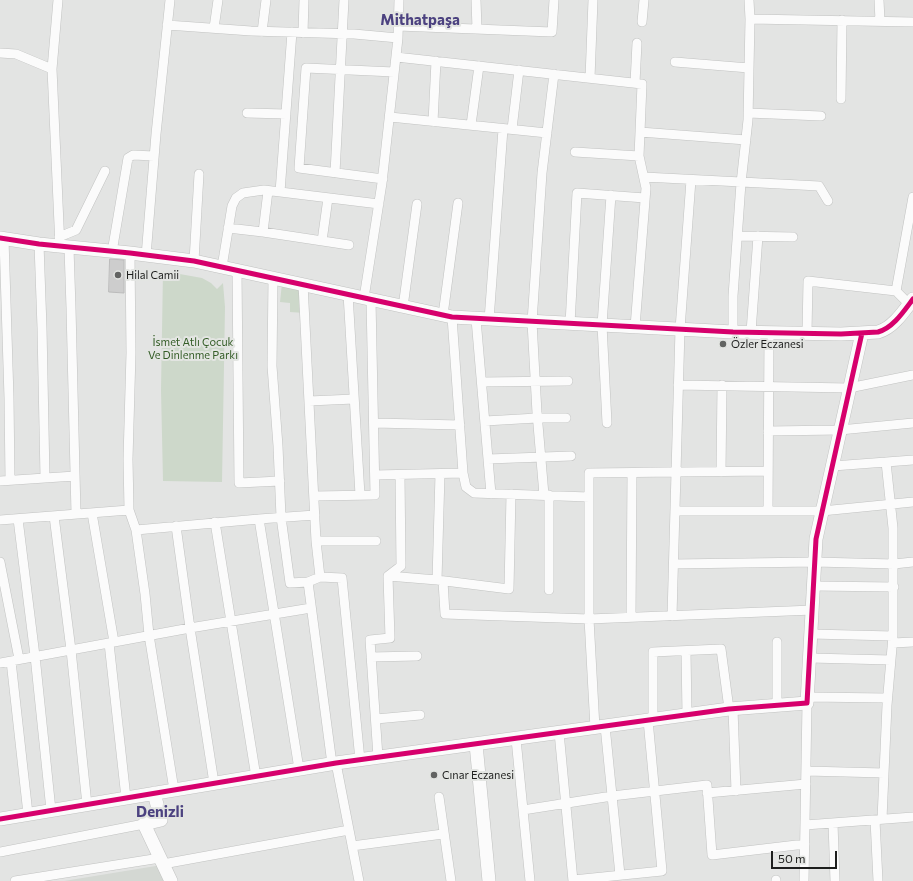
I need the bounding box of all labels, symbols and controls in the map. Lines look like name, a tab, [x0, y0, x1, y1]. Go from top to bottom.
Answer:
district label: Mithatpaşa	[380, 11, 460, 29]
place label: Hilal Camii	[126, 268, 179, 282]
marker: Hilal Camii	[113, 270, 123, 280]
park label: İsmet Atlı Çocuk Ve Dinlenme Parkı	[148, 335, 238, 361]
place label: Özler Eczanesi	[731, 337, 804, 351]
marker: Özler Eczanesi	[718, 339, 728, 349]
place label: Cınar Eczanesi	[442, 768, 514, 782]
marker: Cınar Eczanesi	[429, 770, 439, 780]
district label: Denizli	[136, 803, 184, 821]
scale bar	[773, 843, 839, 869]
text: 50 m	[778, 851, 806, 865]

